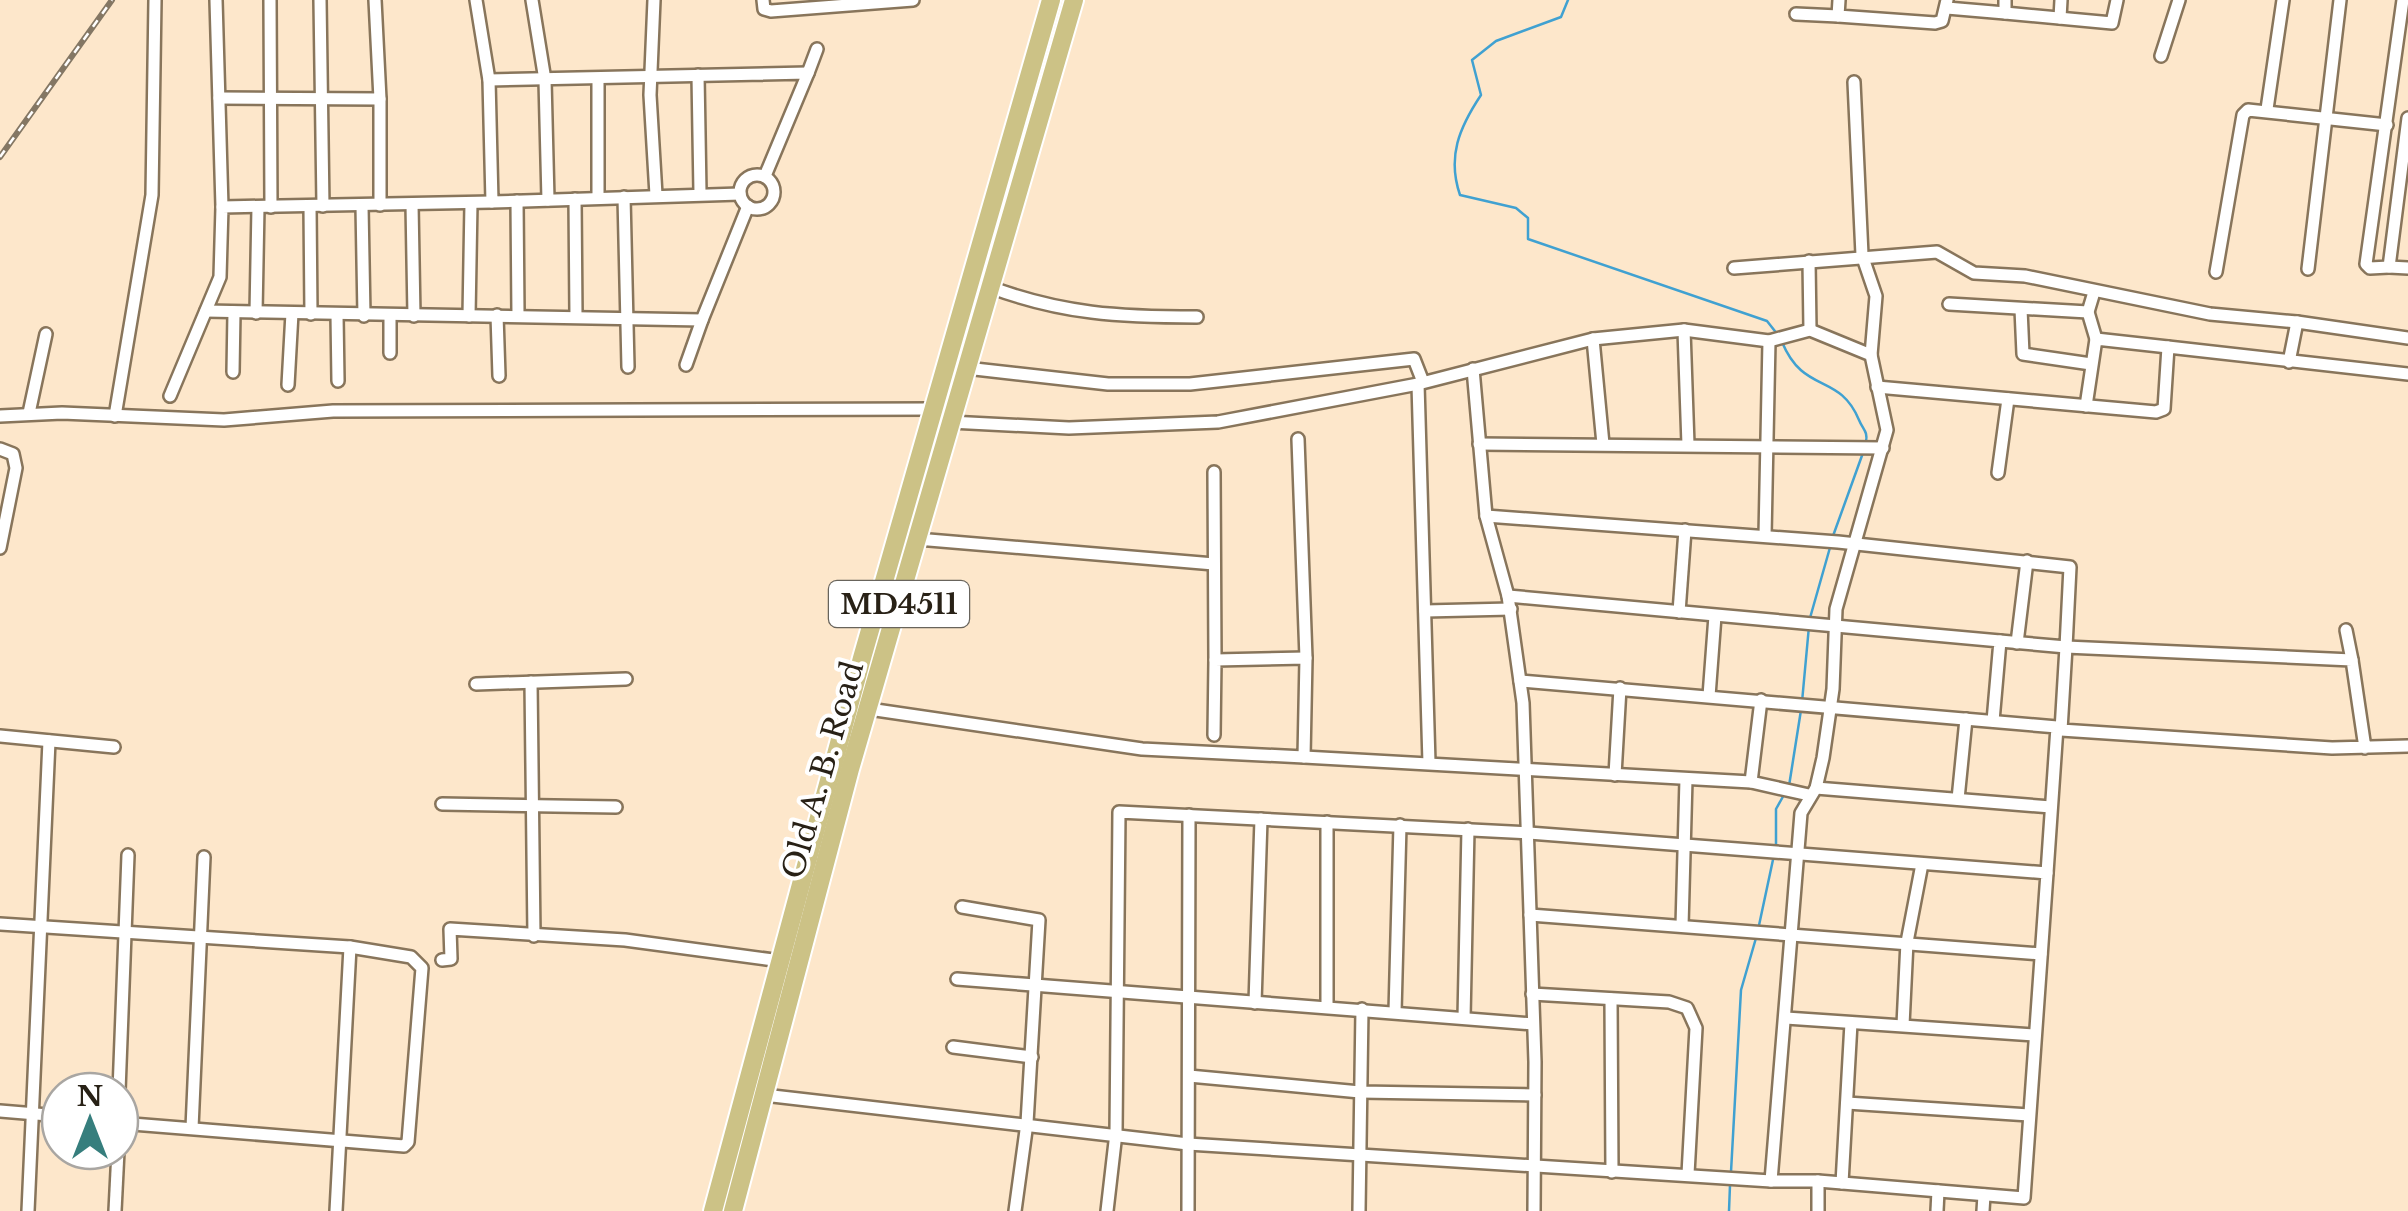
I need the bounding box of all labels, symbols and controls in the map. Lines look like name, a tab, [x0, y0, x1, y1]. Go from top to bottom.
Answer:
road number: MD4511	[829, 581, 969, 627]
street label: Old A. B. Road	[774, 657, 871, 883]
north arrow	[40, 1071, 140, 1171]
text: N	[77, 1079, 103, 1114]

